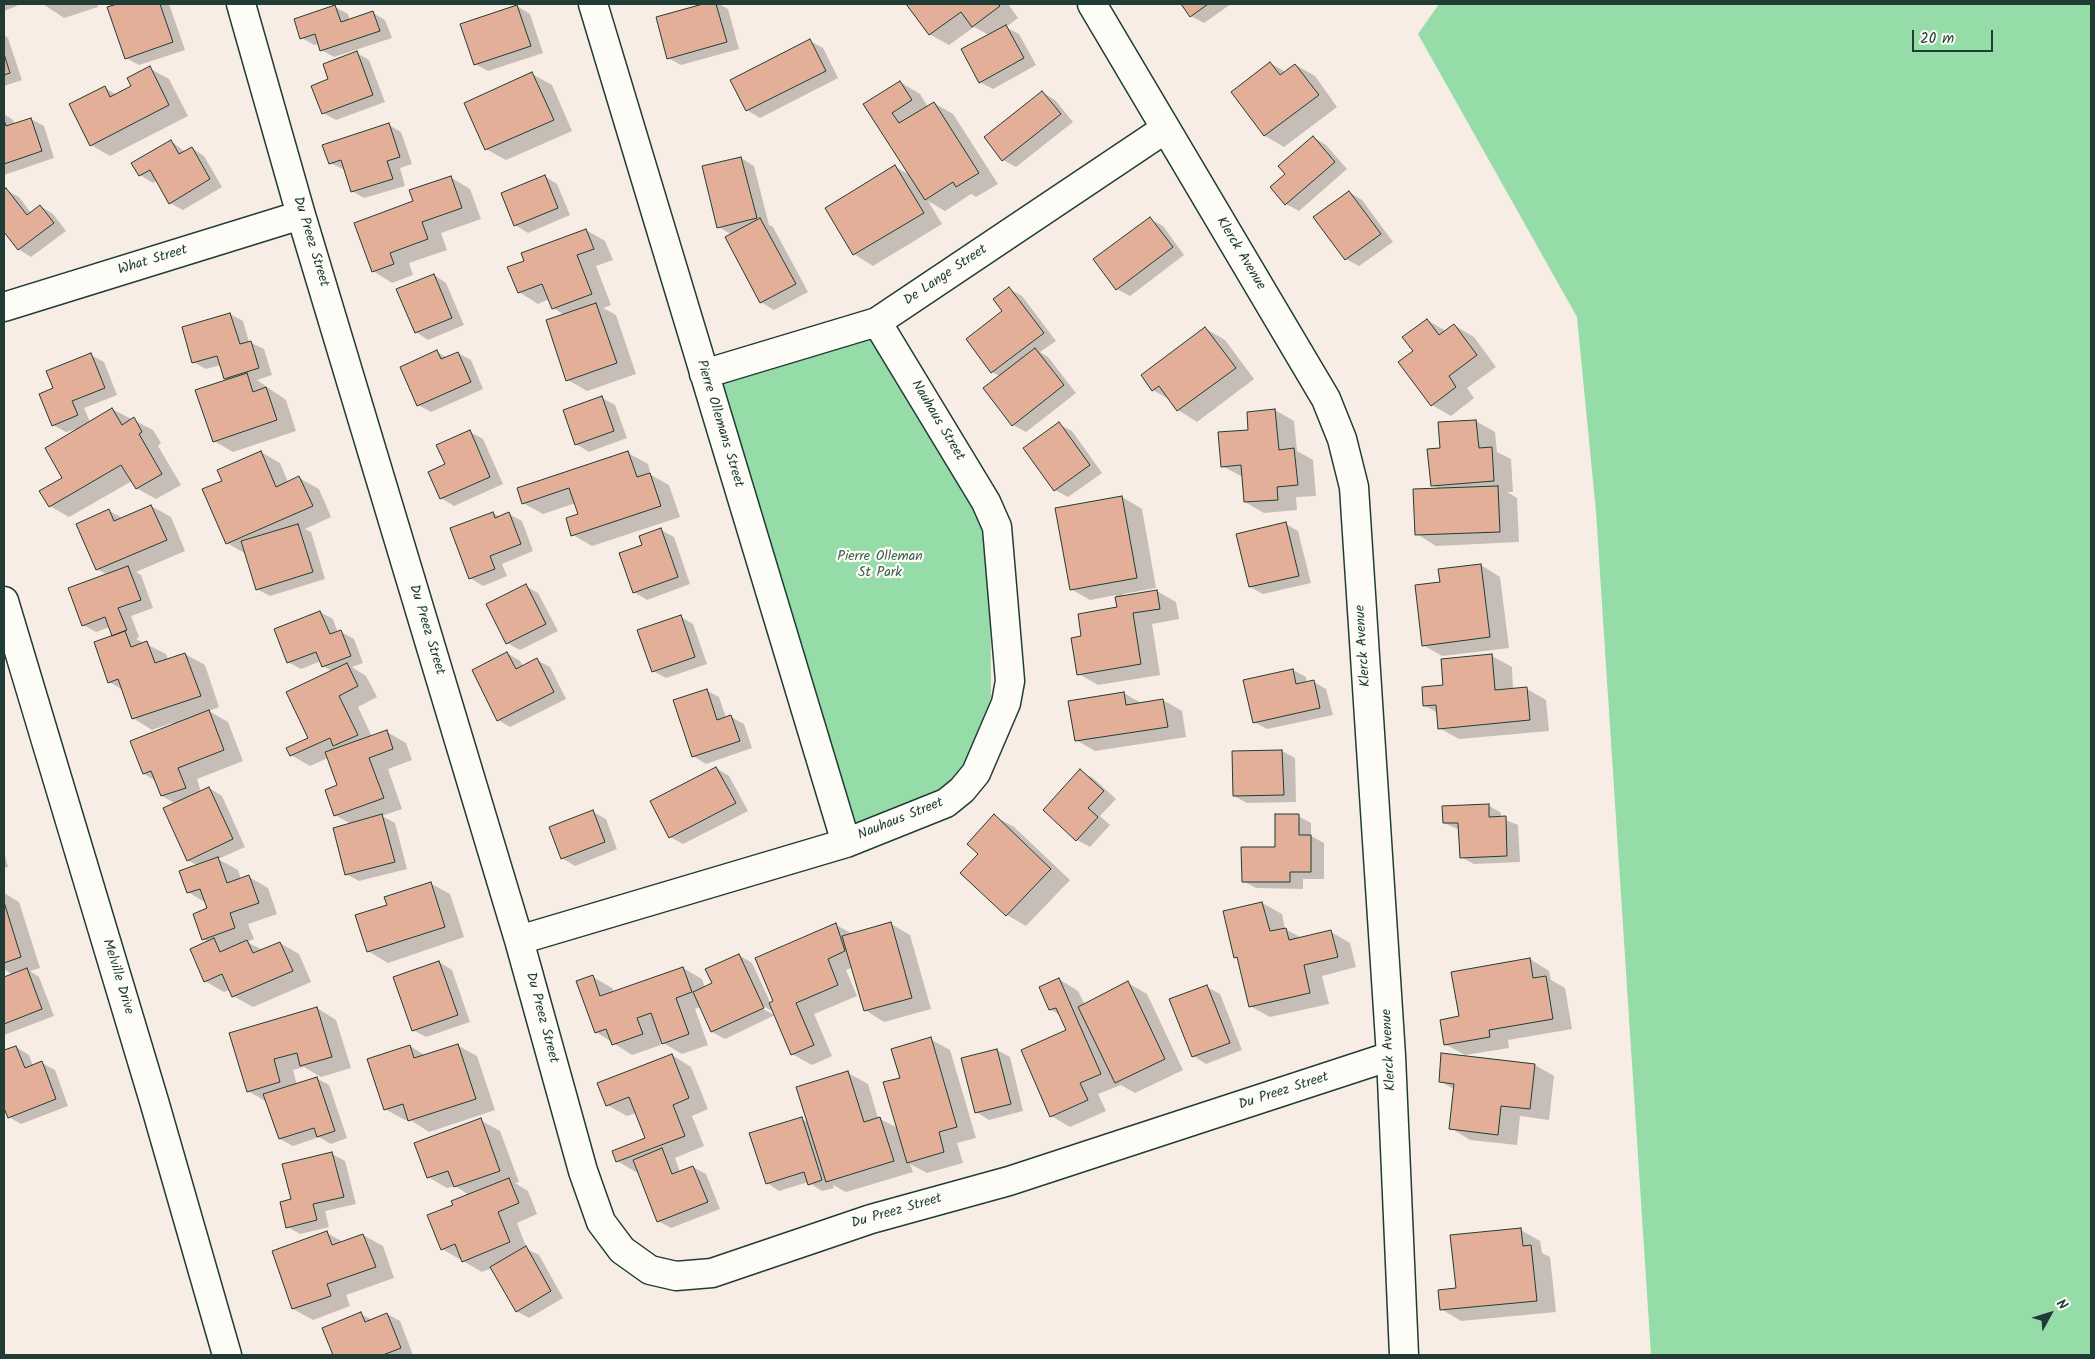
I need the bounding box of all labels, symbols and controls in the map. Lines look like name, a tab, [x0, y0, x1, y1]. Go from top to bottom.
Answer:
scale bar	[1915, 20, 1996, 52]
text: 20 m	[1920, 27, 1954, 51]
street label: Du Preez Street	[288, 195, 332, 289]
street label: Klerck Avenue	[1212, 214, 1268, 294]
street label: De Lange Street	[901, 242, 991, 310]
street label: What Street	[116, 243, 190, 279]
street label: Pierre Ollemans Street	[692, 358, 746, 490]
street label: Nauhaus Street	[906, 378, 968, 464]
park label: Pierre Olleman St Park	[837, 550, 923, 582]
street label: Du Preez Street	[404, 583, 448, 677]
street label: Klerck Avenue	[1353, 604, 1375, 688]
street label: Nauhaus Street	[856, 795, 946, 845]
street label: Melville Drive	[98, 937, 136, 1017]
street label: Du Preez Street	[521, 971, 561, 1065]
street label: Klerck Avenue	[1379, 1008, 1401, 1092]
street label: Du Preez Street	[1237, 1070, 1331, 1114]
street label: Du Preez Street	[850, 1191, 944, 1233]
north arrow	[2025, 1289, 2075, 1339]
text: N	[2050, 1294, 2073, 1315]

